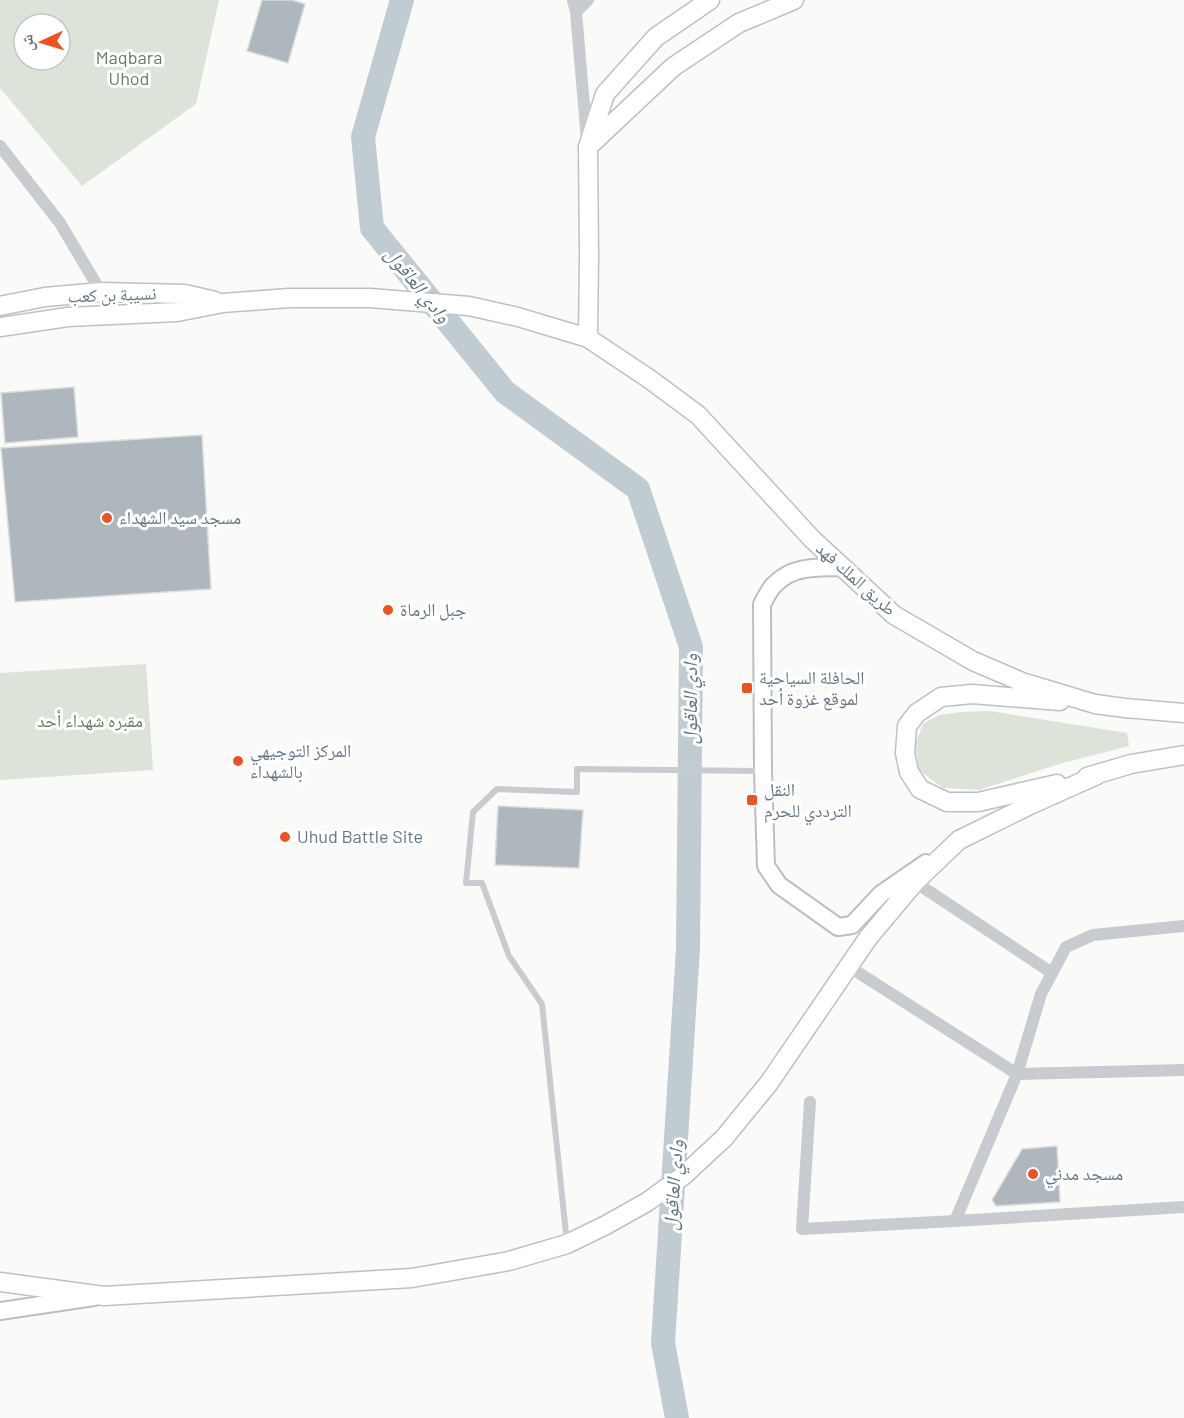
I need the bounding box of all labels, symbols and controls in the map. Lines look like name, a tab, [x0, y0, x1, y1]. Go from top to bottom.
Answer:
north arrow	[12, 12, 72, 72]
text: ش	[16, 34, 38, 52]
park label: Maqbara Uhod	[96, 46, 162, 89]
water label: وادي العاقول	[377, 242, 457, 330]
street label: نسيبة بن كعب	[67, 281, 157, 308]
place label: مسجد سيد الشهداء	[119, 506, 241, 528]
marker: مسجد سيد الشهداء	[100, 511, 114, 525]
street label: طريق الملك فهد	[811, 537, 901, 621]
place label: جبل الرماة	[400, 598, 466, 621]
marker: جبل الرماة	[381, 603, 395, 617]
water label: وادي العاقول	[677, 654, 706, 744]
place label: الحافلة السياحية لموقع غزوة أحد	[759, 666, 864, 711]
marker: الحافلة السياحية لموقع غزوة أحد	[740, 681, 754, 695]
park label: مقبره شهداء أحد	[37, 709, 143, 732]
place label: المركز التوجيهي بالشهداء	[250, 739, 351, 783]
marker: المركز التوجيهي بالشهداء	[231, 754, 245, 768]
place label: النقل الترددي للحرم	[764, 778, 852, 826]
marker: النقل الترددي للحرم	[745, 793, 759, 807]
place label: Uhud Battle Site	[297, 825, 423, 847]
marker: Uhud Battle Site	[278, 830, 292, 844]
water label: وادي العاقول	[657, 1139, 692, 1231]
place label: مسجد مدني	[1045, 1162, 1123, 1189]
marker: مسجد مدني	[1026, 1167, 1040, 1181]

